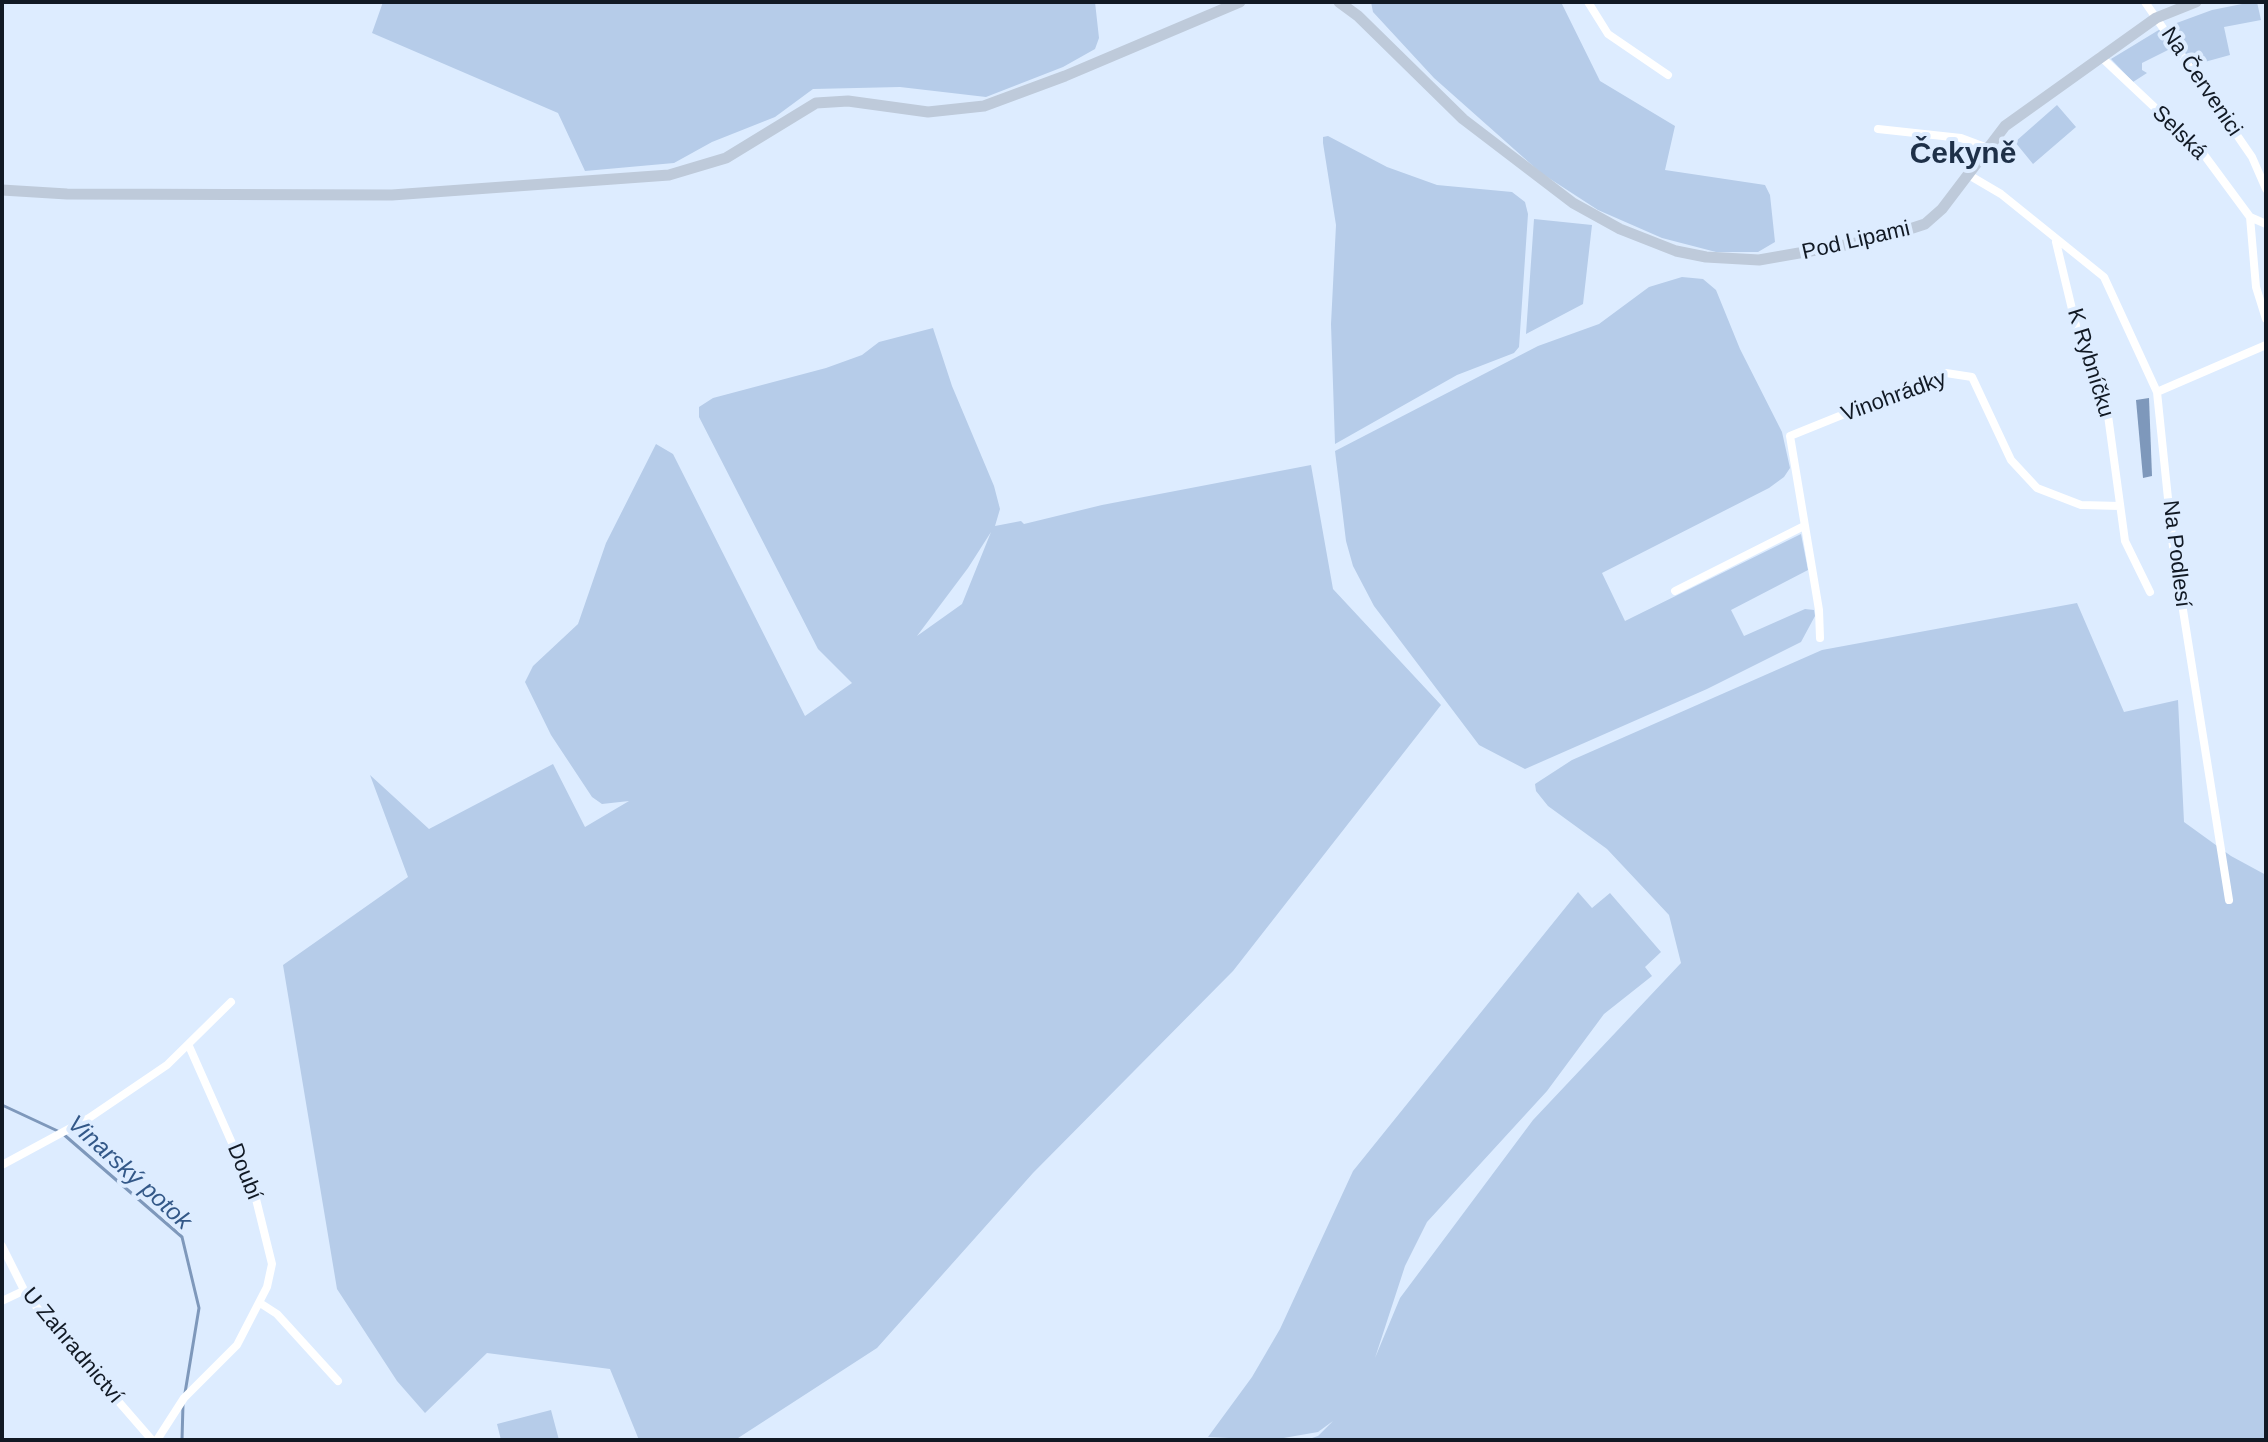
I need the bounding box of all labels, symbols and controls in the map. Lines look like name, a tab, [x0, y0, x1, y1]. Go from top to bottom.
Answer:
street label: Na Červenici	[2155, 22, 2247, 142]
street label: Selská	[2146, 100, 2212, 166]
district label: Čekyně	[1910, 137, 2016, 173]
street label: Pod Lipami	[1799, 216, 1913, 266]
street label: K Rybníčku	[2061, 305, 2119, 421]
street label: Vinohrádky	[1838, 366, 1950, 428]
street label: Na Podlesí	[2156, 499, 2196, 609]
water label: Vinarský potok	[61, 1110, 197, 1236]
street label: Doubí	[221, 1140, 267, 1204]
street label: U Zahradnictví	[16, 1283, 128, 1409]

